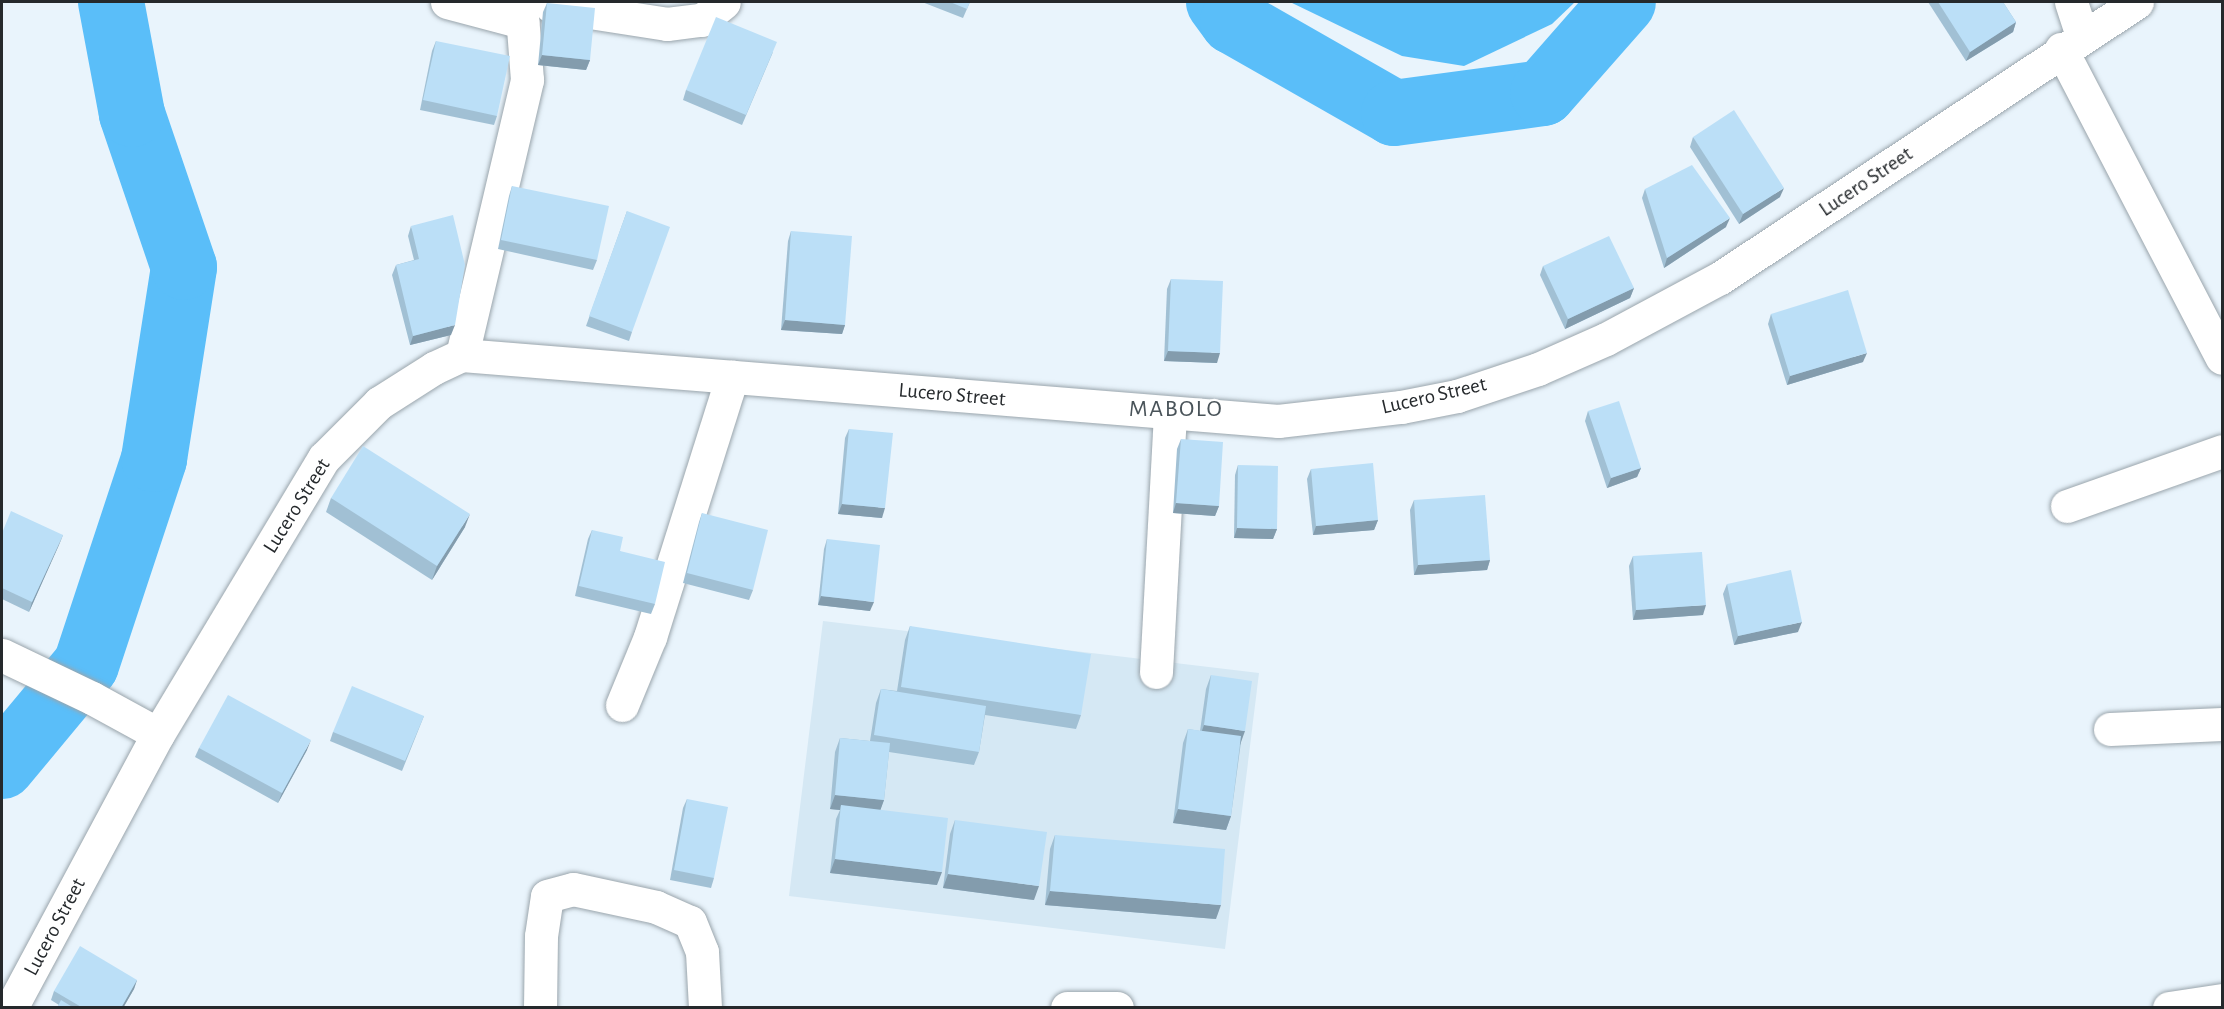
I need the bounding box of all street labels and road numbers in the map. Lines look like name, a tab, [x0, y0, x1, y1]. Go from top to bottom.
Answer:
street label: Lucero Street	[1815, 142, 1917, 222]
street label: Lucero Street	[1379, 372, 1489, 420]
street label: Lucero Street	[898, 378, 1006, 412]
street label: Lucero Street	[258, 454, 336, 558]
street label: Lucero Street	[19, 874, 91, 980]

